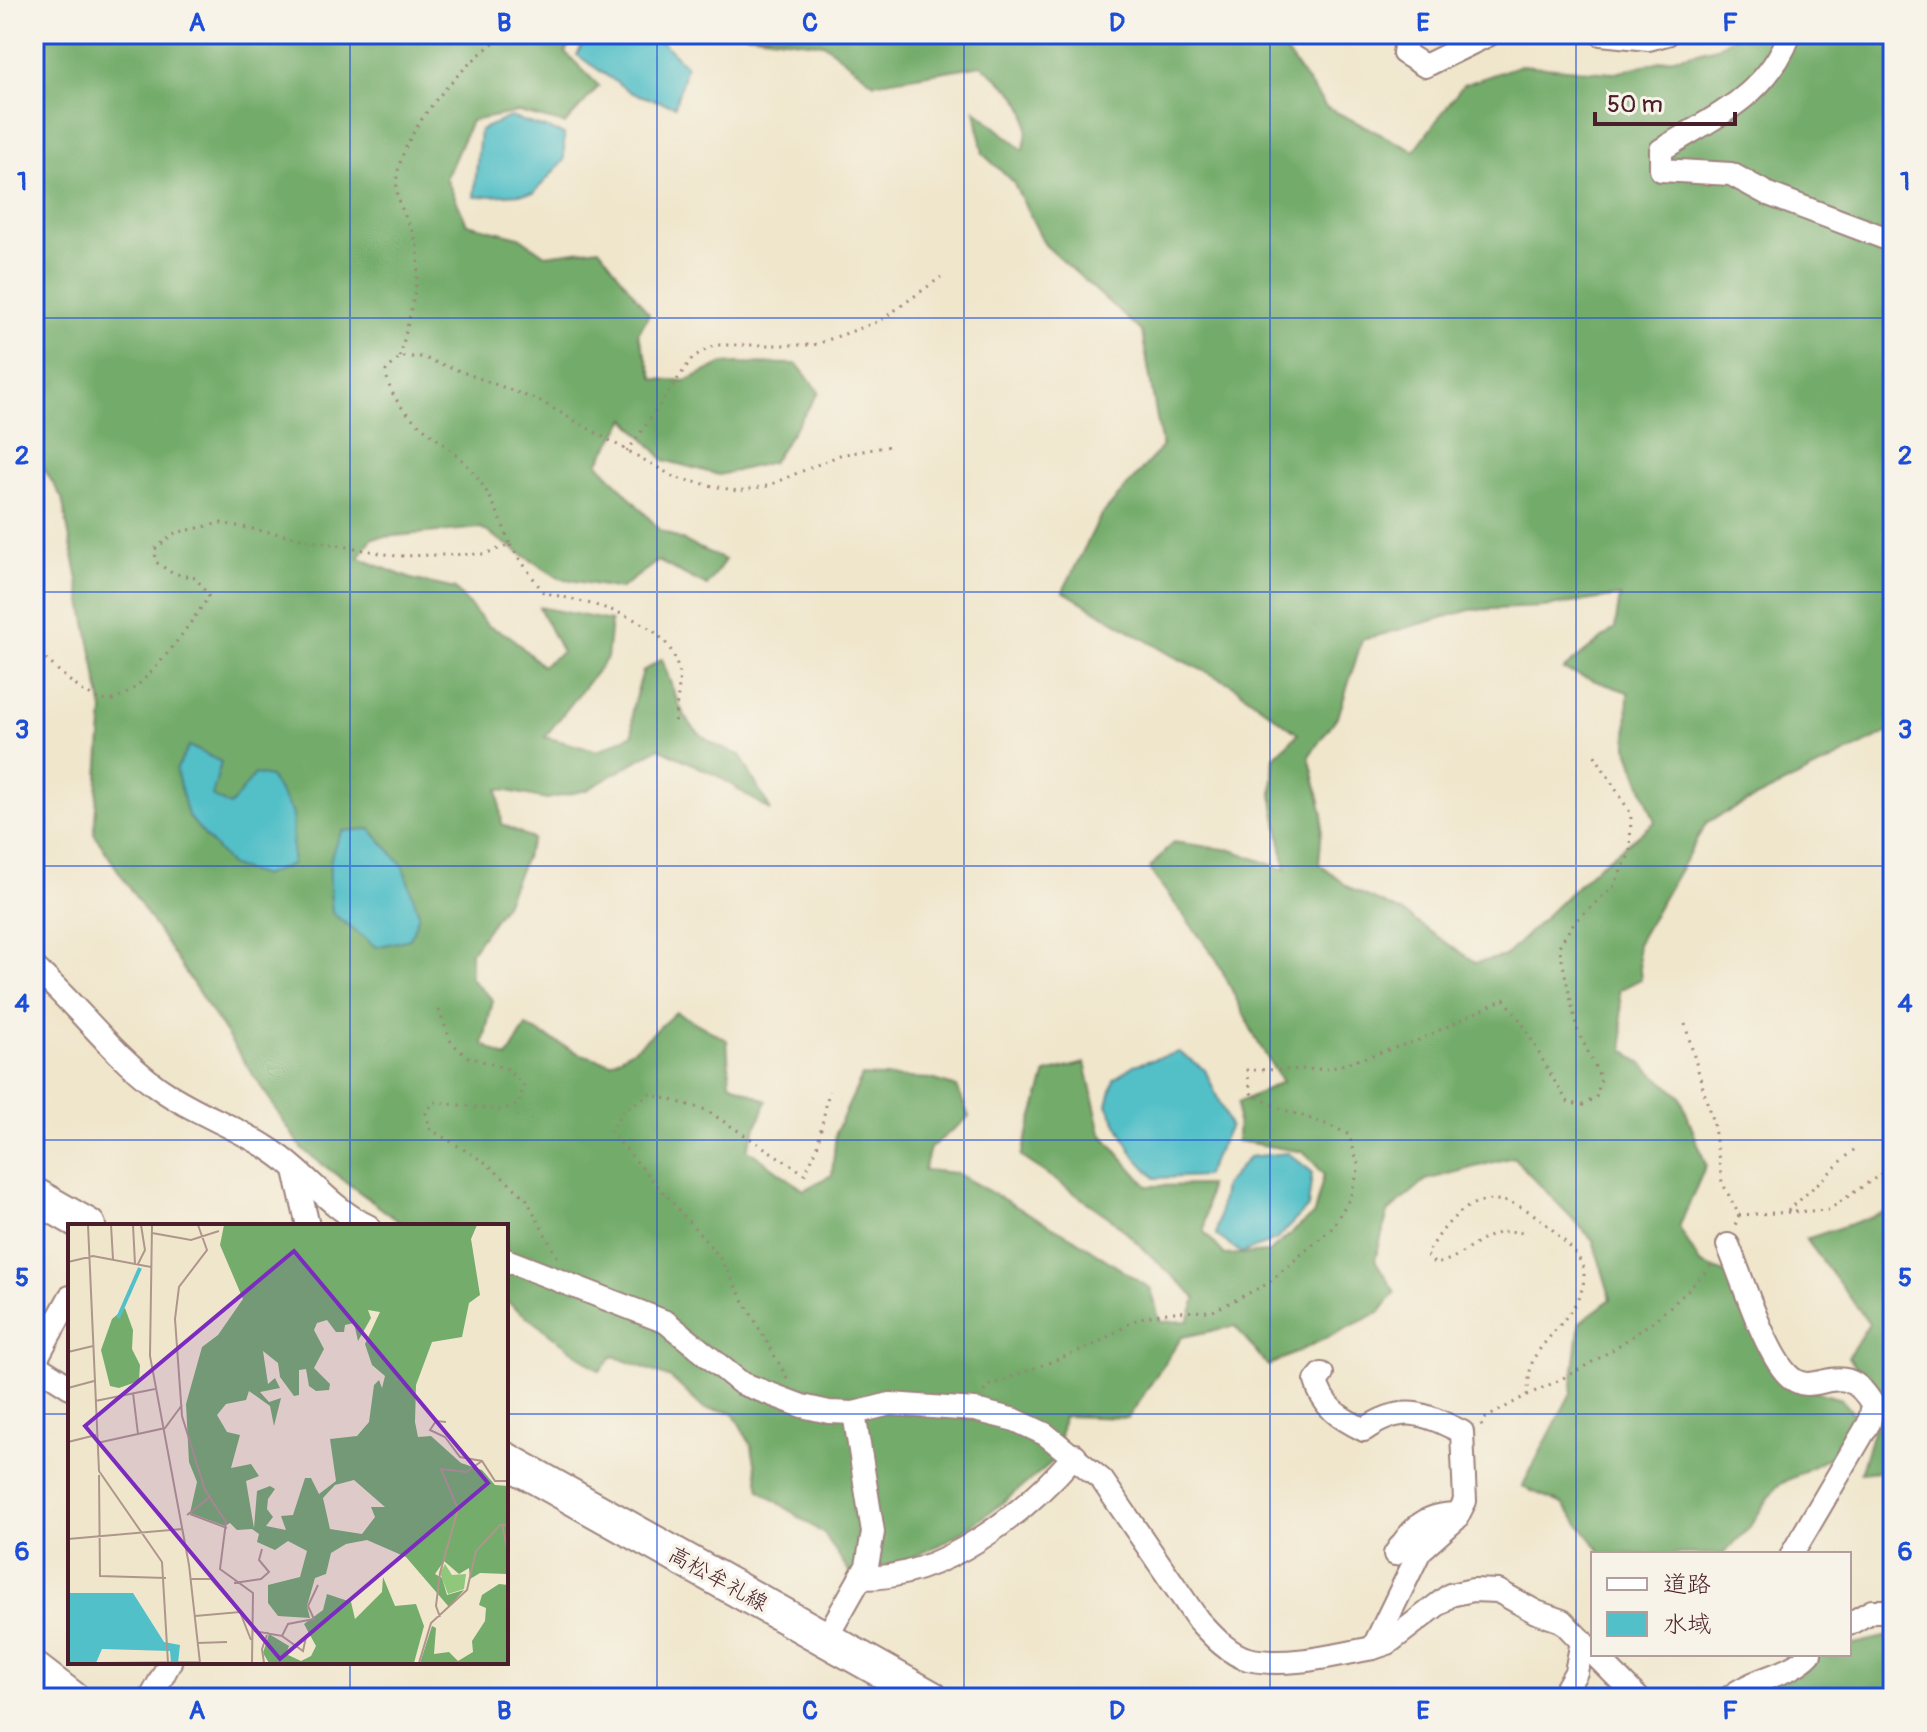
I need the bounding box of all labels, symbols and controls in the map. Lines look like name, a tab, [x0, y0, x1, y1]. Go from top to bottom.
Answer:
text: A	[189, 7, 206, 39]
text: B	[497, 7, 511, 39]
text: C	[802, 7, 818, 39]
text: D	[1109, 7, 1125, 39]
text: E	[1416, 7, 1430, 39]
text: F	[1722, 7, 1738, 39]
scale bar	[1595, 76, 1735, 126]
text: 50 m	[1607, 90, 1663, 119]
text: 1	[17, 166, 27, 198]
text: 1	[1900, 166, 1910, 198]
text: 2	[15, 440, 29, 472]
text: 2	[1898, 440, 1912, 472]
text: 3	[15, 714, 29, 746]
text: 3	[1898, 714, 1912, 746]
text: 4	[14, 988, 30, 1020]
text: 4	[1897, 988, 1913, 1020]
inset map	[68, 1224, 508, 1664]
text: 5	[15, 1262, 29, 1294]
text: 5	[1898, 1262, 1912, 1294]
text: 6	[14, 1536, 30, 1568]
text: 6	[1897, 1536, 1913, 1568]
street label: 高松牟礼線	[663, 1540, 773, 1618]
legend	[1591, 1552, 1851, 1656]
text: 道路	[1663, 1570, 1711, 1599]
text: 水域	[1663, 1610, 1711, 1639]
text: A	[189, 1695, 206, 1727]
text: B	[497, 1695, 511, 1727]
text: C	[802, 1695, 818, 1727]
text: D	[1109, 1695, 1125, 1727]
text: E	[1416, 1695, 1430, 1727]
text: F	[1722, 1695, 1738, 1727]

